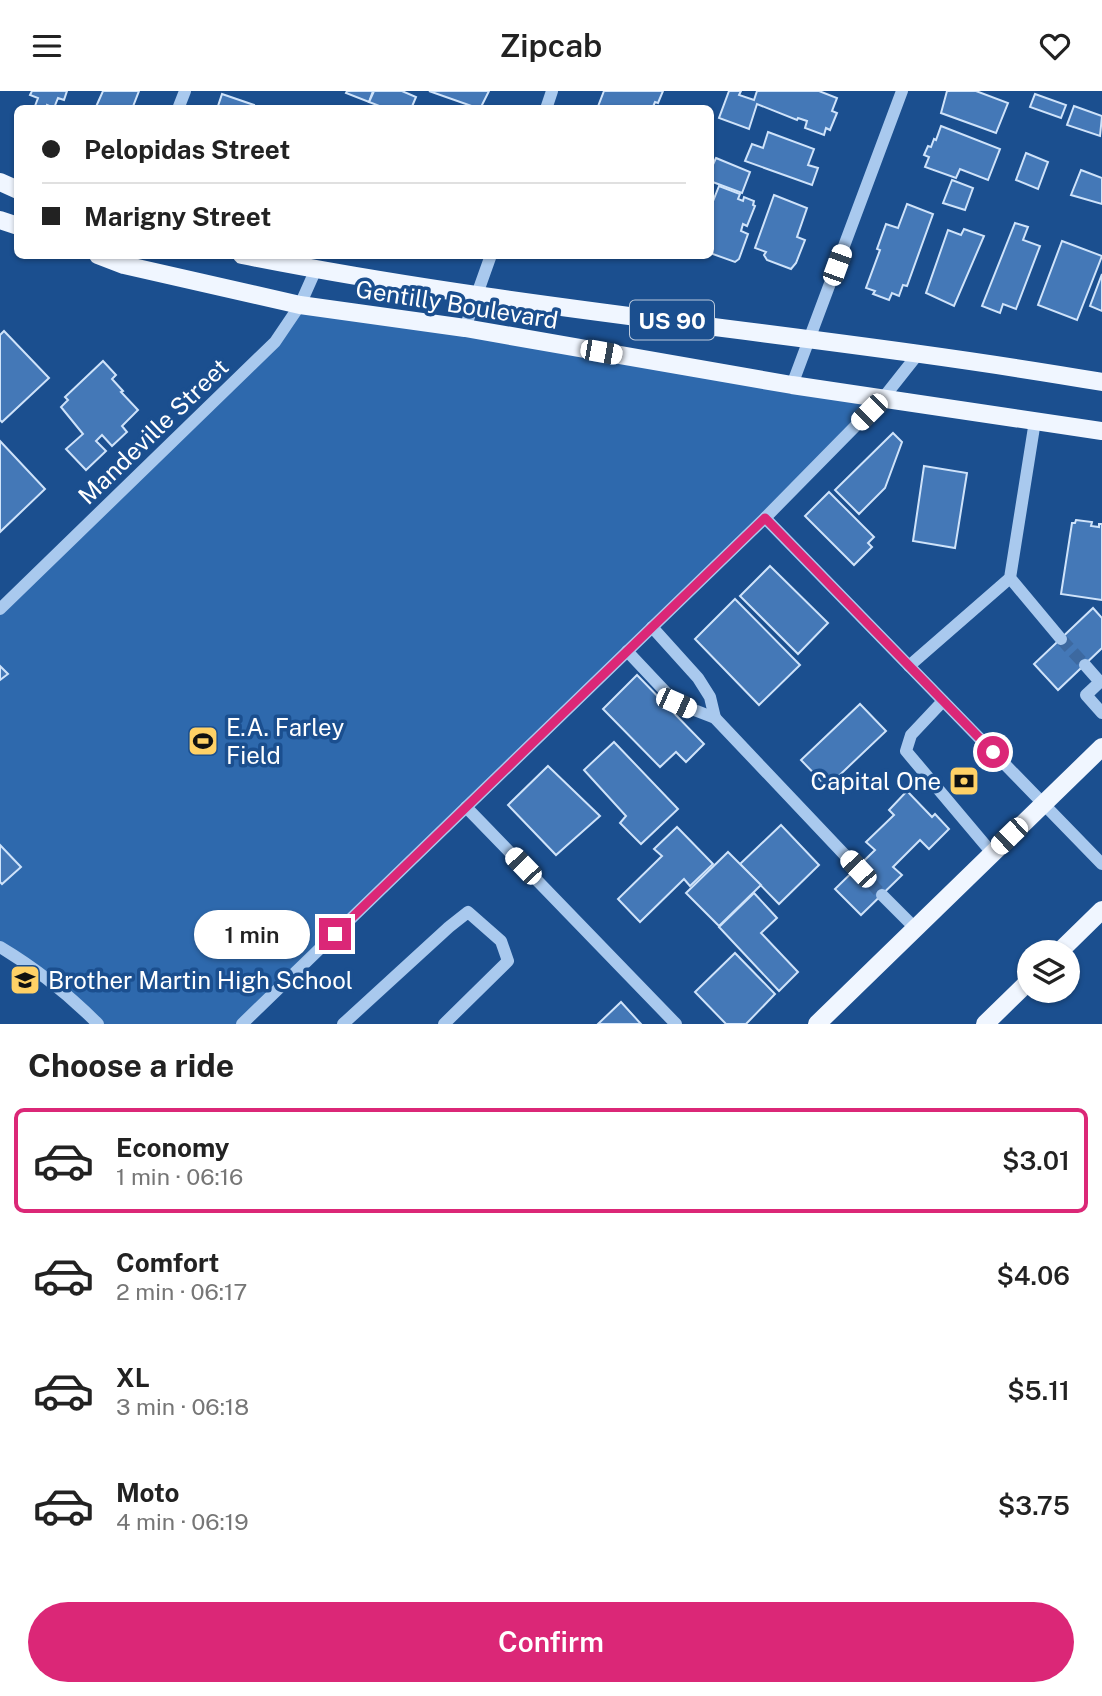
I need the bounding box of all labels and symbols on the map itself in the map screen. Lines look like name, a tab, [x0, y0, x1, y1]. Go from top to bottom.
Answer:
car	[820, 242, 855, 288]
street label: Gentilly Boulevard	[354, 274, 560, 334]
road number: US 90	[630, 301, 714, 339]
car	[579, 338, 624, 366]
street label: Mandeville Street	[72, 352, 234, 510]
car	[847, 390, 892, 434]
car	[653, 685, 700, 721]
place label: E.A. Farley Field	[226, 713, 344, 769]
sports icon: E.A. Farley Field	[186, 724, 220, 758]
route start	[977, 736, 1009, 768]
bank icon: Capital One	[947, 764, 981, 798]
place label: Capital One	[811, 767, 941, 795]
car	[987, 814, 1032, 858]
car	[501, 844, 546, 888]
car	[836, 846, 881, 892]
callout: 1 min	[195, 909, 310, 959]
route end	[319, 918, 351, 950]
school or university icon: Brother Martin High School	[8, 963, 42, 997]
place label: Brother Martin High School	[48, 966, 353, 994]

